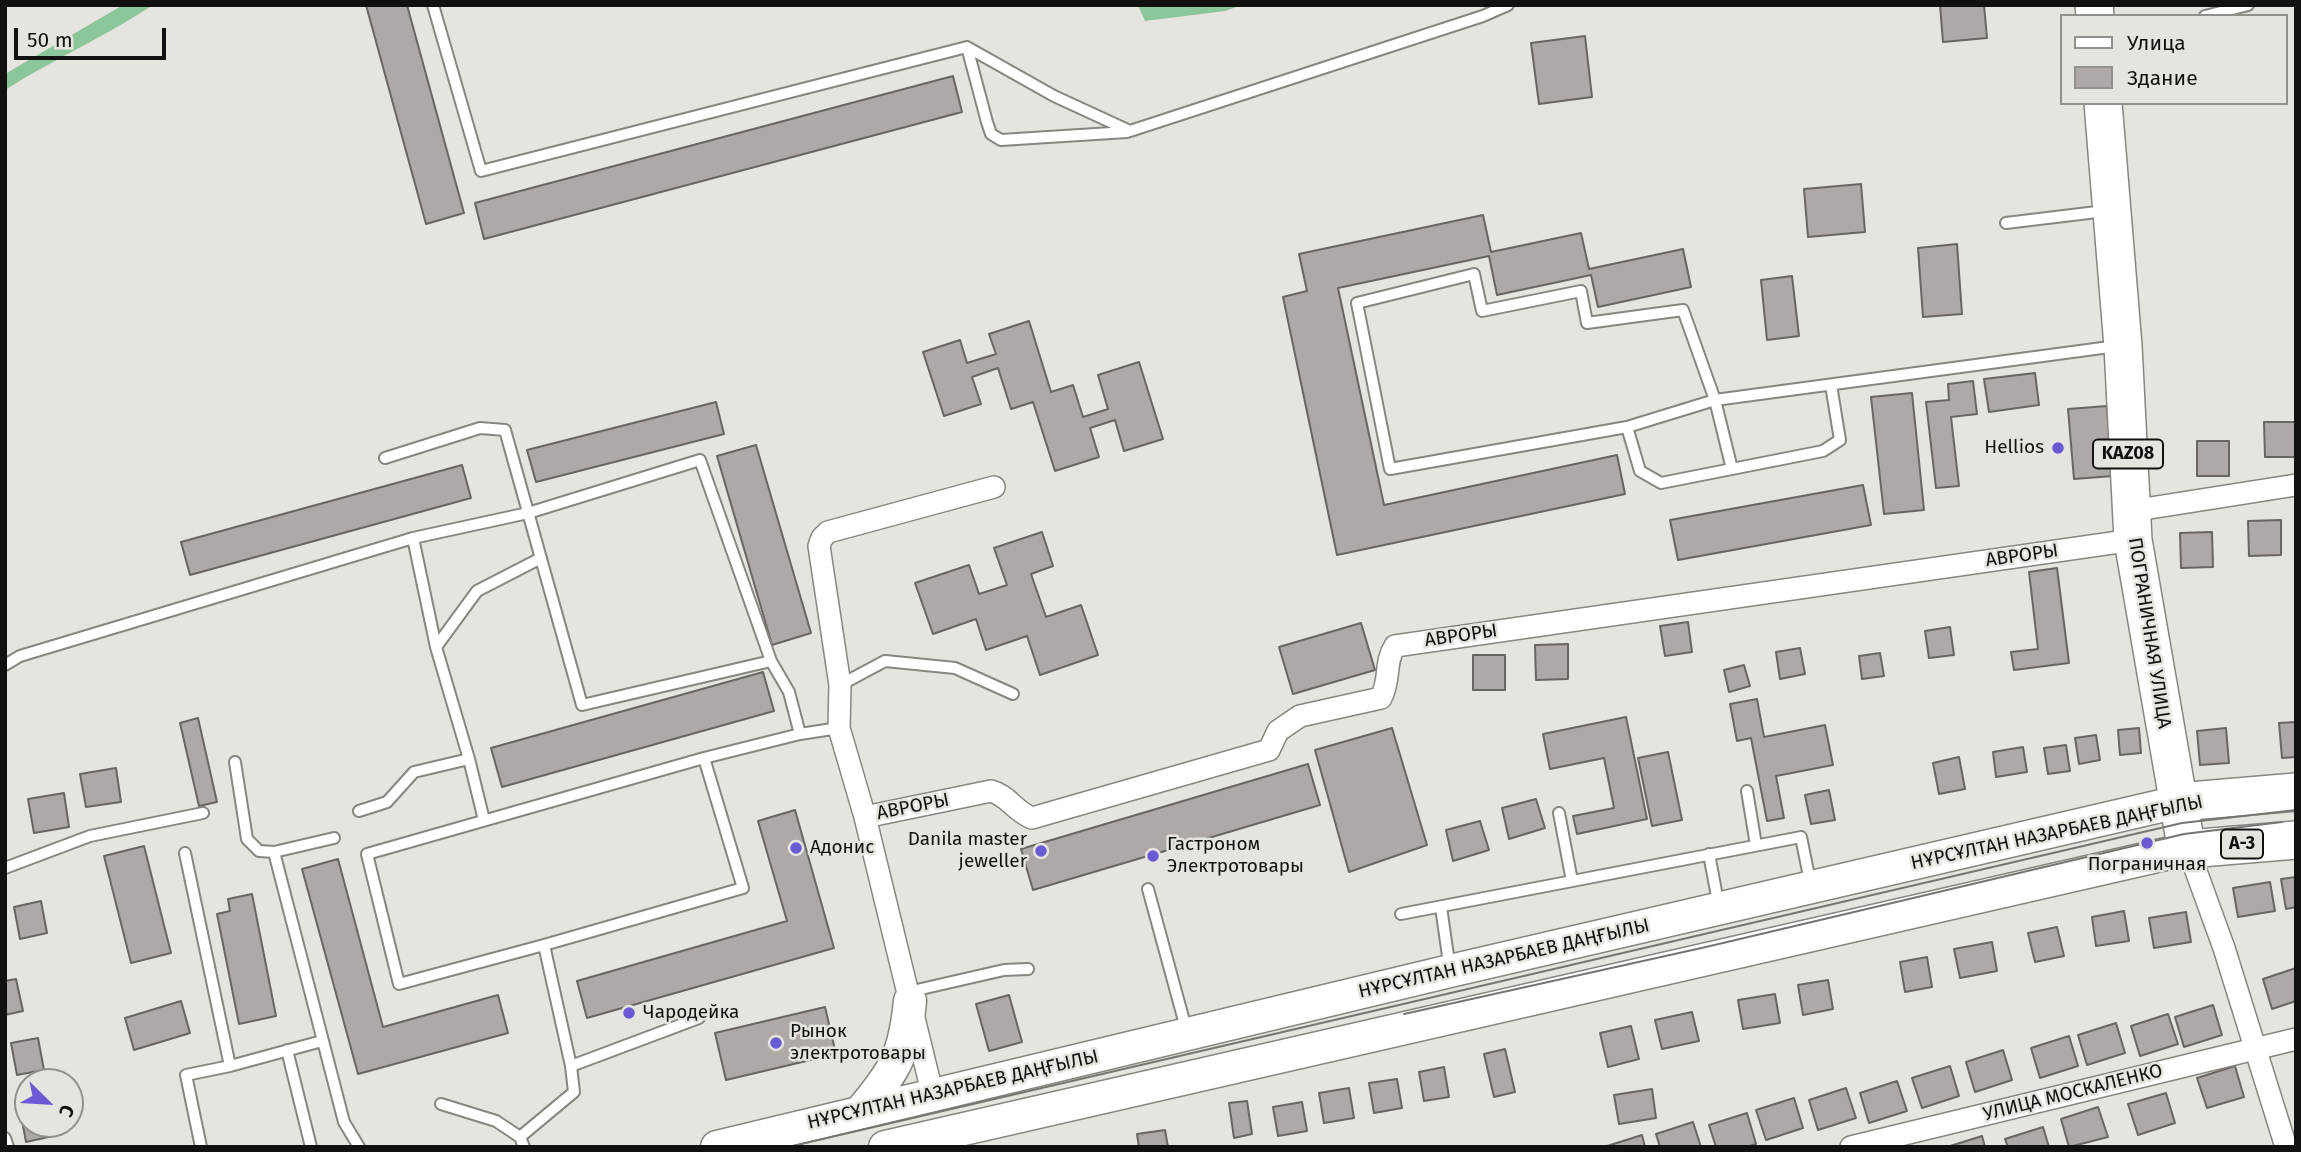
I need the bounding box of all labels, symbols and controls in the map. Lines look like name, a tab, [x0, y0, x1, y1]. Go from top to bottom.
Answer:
scale bar	[18, 14, 170, 58]
legend	[2060, 14, 2287, 105]
text: 50 m	[27, 27, 73, 53]
text: Улица	[2127, 30, 2186, 56]
text: Здание	[2127, 65, 2198, 91]
place label: Hellios	[1984, 437, 2044, 459]
marker: Hellios	[2050, 440, 2066, 456]
road number: KAZ08	[2093, 440, 2163, 468]
street label: ПОГРАНИЧНАЯ УЛИЦА	[2123, 536, 2175, 730]
street label: АВРОРЫ	[1984, 540, 2060, 572]
street label: АВРОРЫ	[1423, 620, 1499, 652]
street label: АВРОРЫ	[875, 789, 951, 825]
street label: НҰРСҰЛТАН НАЗАРБАЕВ ДАҢҒЫЛЫ	[1909, 791, 2205, 875]
place label: Danila master jeweller	[908, 829, 1027, 873]
road number: А-3	[2221, 830, 2263, 858]
place label: Гастроном Электротовары	[1167, 834, 1304, 878]
marker: Пограничная	[2139, 835, 2155, 851]
place label: Адонис	[810, 837, 874, 859]
marker: Адонис	[788, 840, 804, 856]
marker: Danila master jeweller	[1033, 843, 1049, 859]
marker: Гастроном Электротовары	[1145, 848, 1161, 864]
place label: Пограничная	[2088, 854, 2206, 876]
street label: НҰРСҰЛТАН НАЗАРБАЕВ ДАҢҒЫЛЫ	[1356, 914, 1652, 1004]
place label: Чародейка	[643, 1002, 739, 1024]
marker: Чародейка	[621, 1005, 637, 1021]
place label: Рынок электротовары	[790, 1021, 926, 1065]
marker: Рынок электротовары	[768, 1035, 784, 1051]
street label: НҰРСҰЛТАН НАЗАРБАЕВ ДАҢҒЫЛЫ	[805, 1045, 1101, 1135]
street label: УЛИЦА МОСКАЛЕНКО	[1981, 1060, 2165, 1126]
north arrow	[14, 1068, 84, 1138]
text: С	[54, 1101, 80, 1121]

